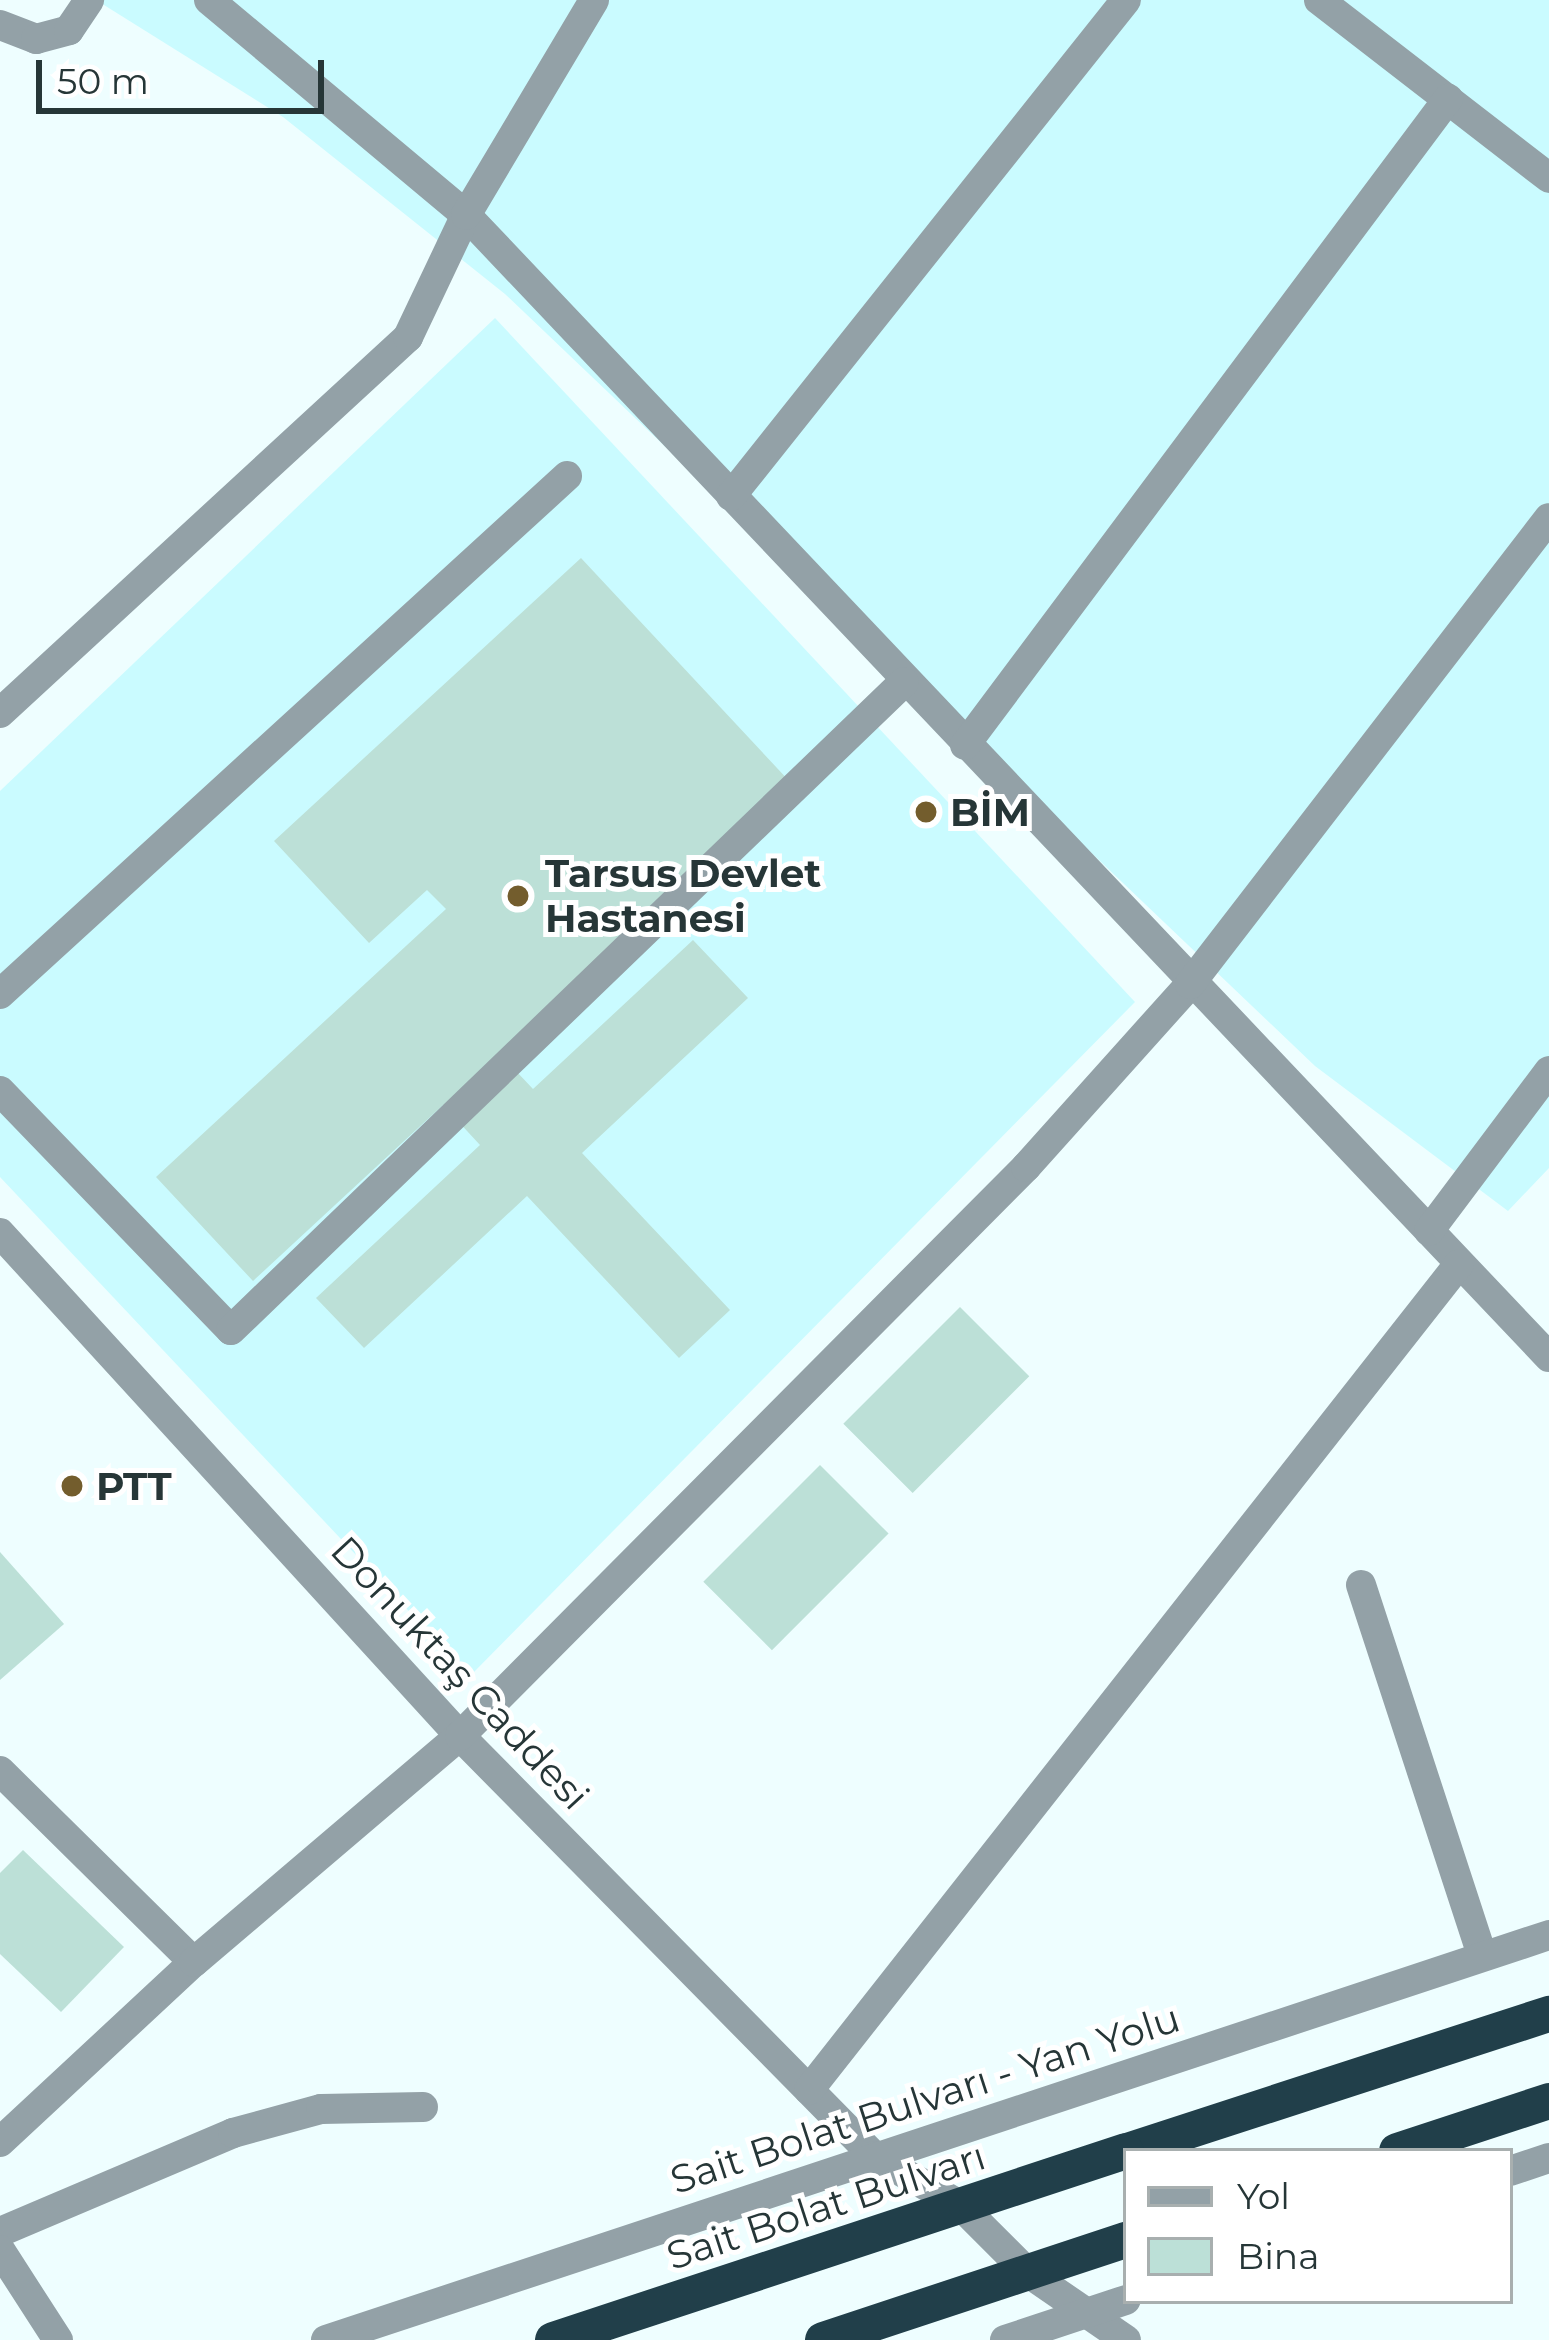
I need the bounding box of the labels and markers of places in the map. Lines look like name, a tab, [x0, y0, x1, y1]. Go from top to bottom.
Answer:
place label: BİM	[950, 789, 1030, 835]
marker: BİM	[913, 799, 939, 825]
place label: Tarsus Devlet Hastanesi	[545, 851, 821, 942]
marker: Tarsus Devlet Hastanesi	[502, 880, 534, 912]
place label: PTT	[96, 1463, 172, 1509]
marker: PTT	[59, 1473, 85, 1499]

